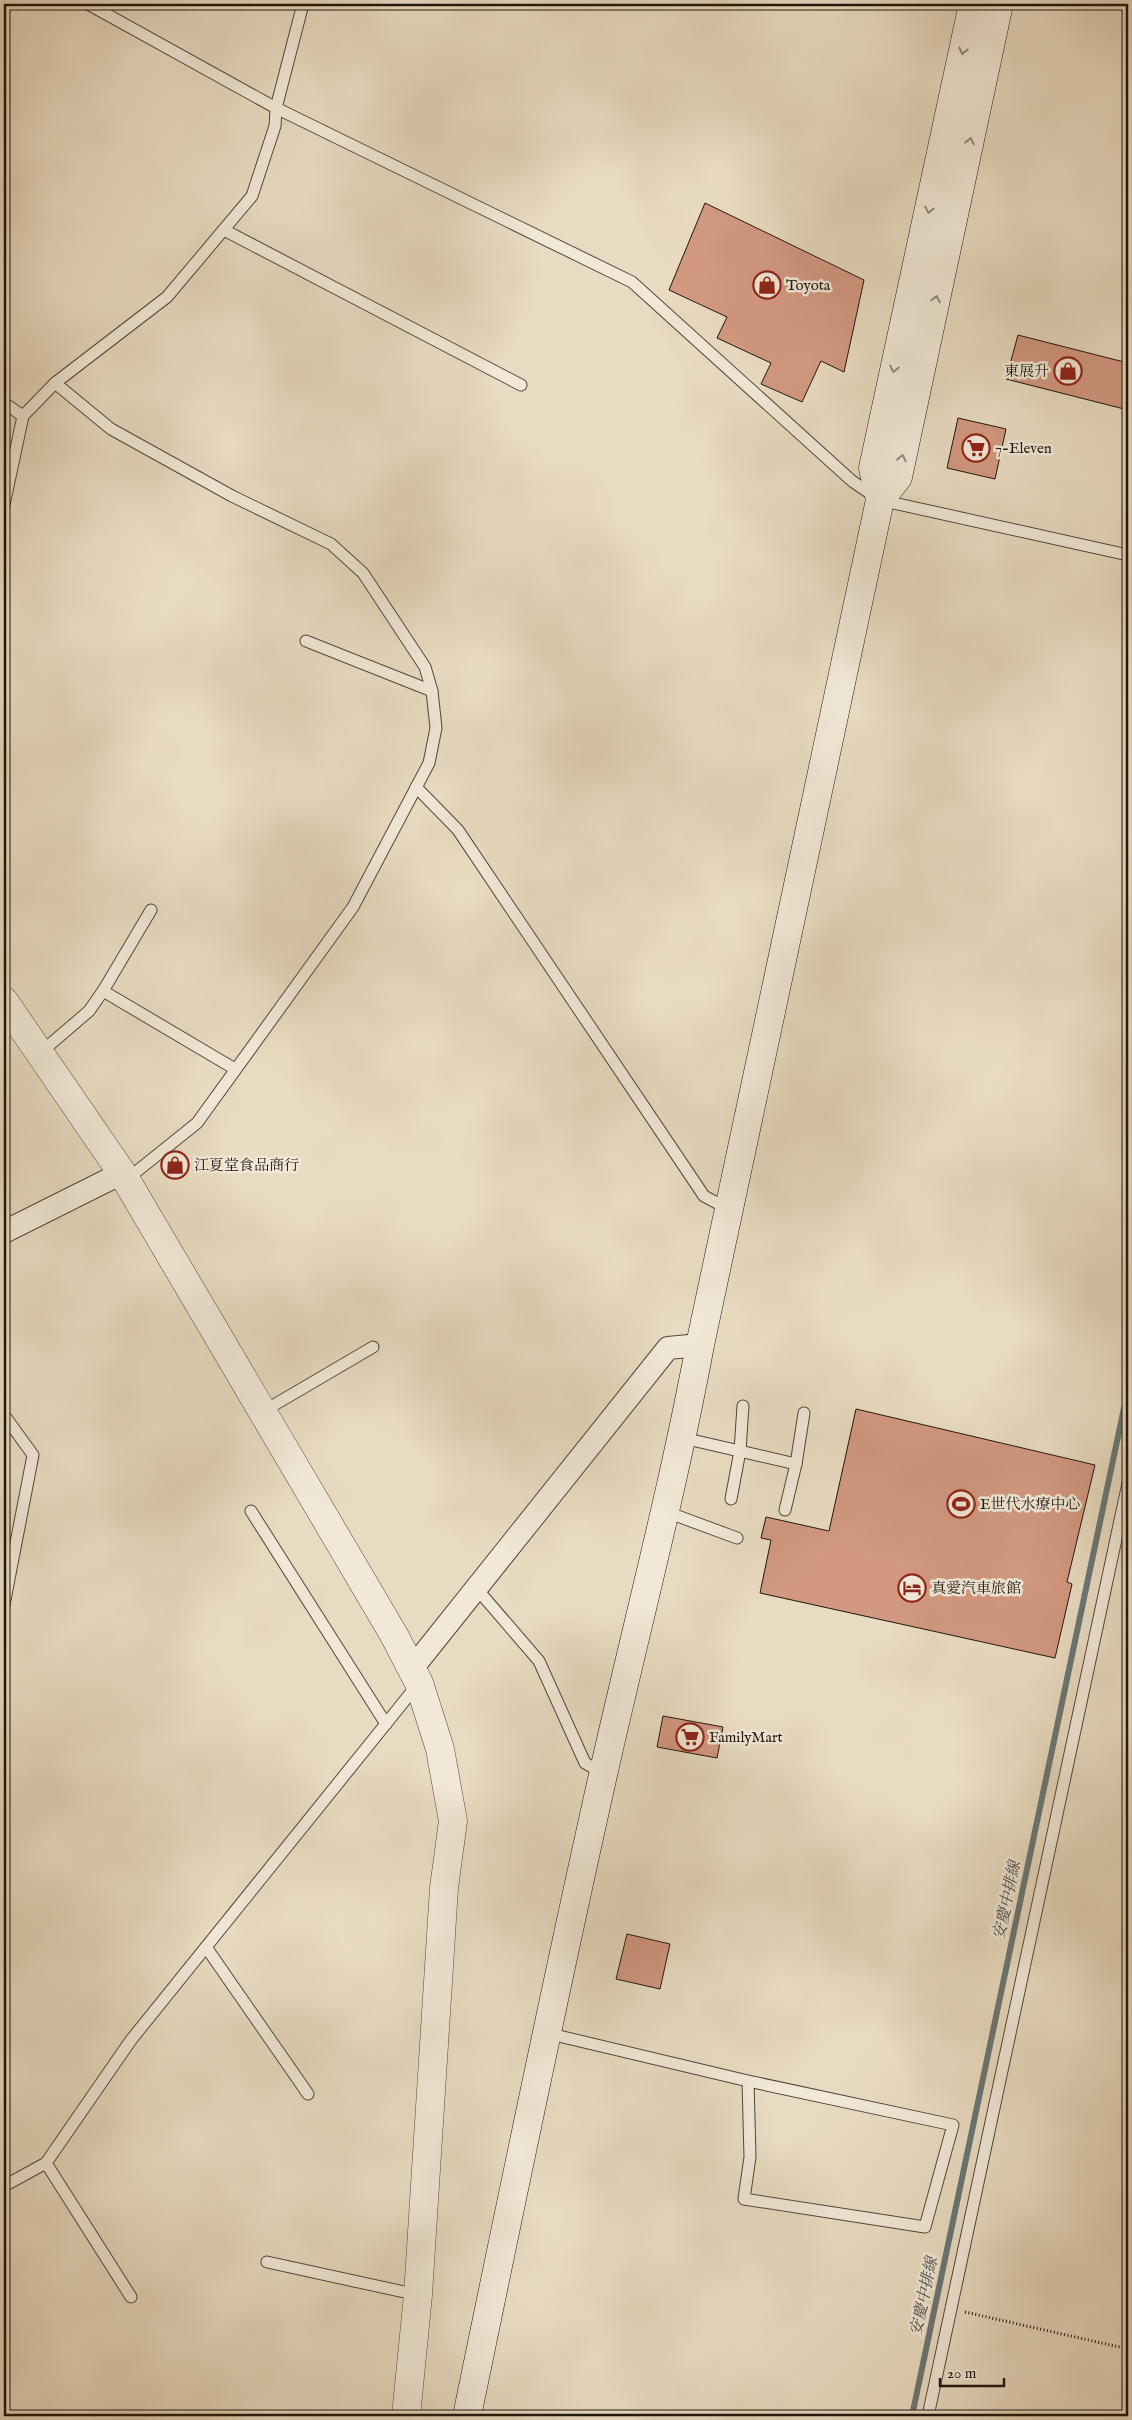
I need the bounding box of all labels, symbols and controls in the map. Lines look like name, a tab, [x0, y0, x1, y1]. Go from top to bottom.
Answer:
one-way arrow	[958, 47, 969, 56]
one-way arrow	[964, 136, 975, 145]
one-way arrow	[924, 206, 934, 215]
shop icon: Toyota	[752, 270, 782, 300]
place label: Toyota	[786, 276, 831, 295]
one-way arrow	[930, 295, 941, 304]
shop icon: 東展升	[1053, 356, 1083, 386]
place label: 東展升	[1004, 362, 1049, 381]
one-way arrow	[890, 365, 900, 374]
supermarket icon: 7-Eleven	[961, 433, 991, 463]
place label: 7-Eleven	[995, 439, 1052, 458]
one-way arrow	[896, 454, 907, 463]
shop icon: 江夏堂食品商行	[160, 1150, 190, 1180]
place label: 江夏堂食品商行	[194, 1156, 299, 1175]
sports icon: E世代水療中心	[946, 1489, 976, 1519]
place label: E世代水療中心	[980, 1495, 1080, 1514]
hotel icon: 真愛汽車旅館	[897, 1573, 927, 1603]
place label: 真愛汽車旅館	[931, 1579, 1021, 1598]
supermarket icon: FamilyMart	[675, 1722, 705, 1752]
place label: FamilyMart	[709, 1728, 783, 1747]
water label: 安慶中排線	[990, 1857, 1026, 1942]
water label: 安慶中排線	[907, 2253, 943, 2338]
scale bar	[940, 2355, 1003, 2387]
text: 20 m	[947, 2364, 977, 2383]

